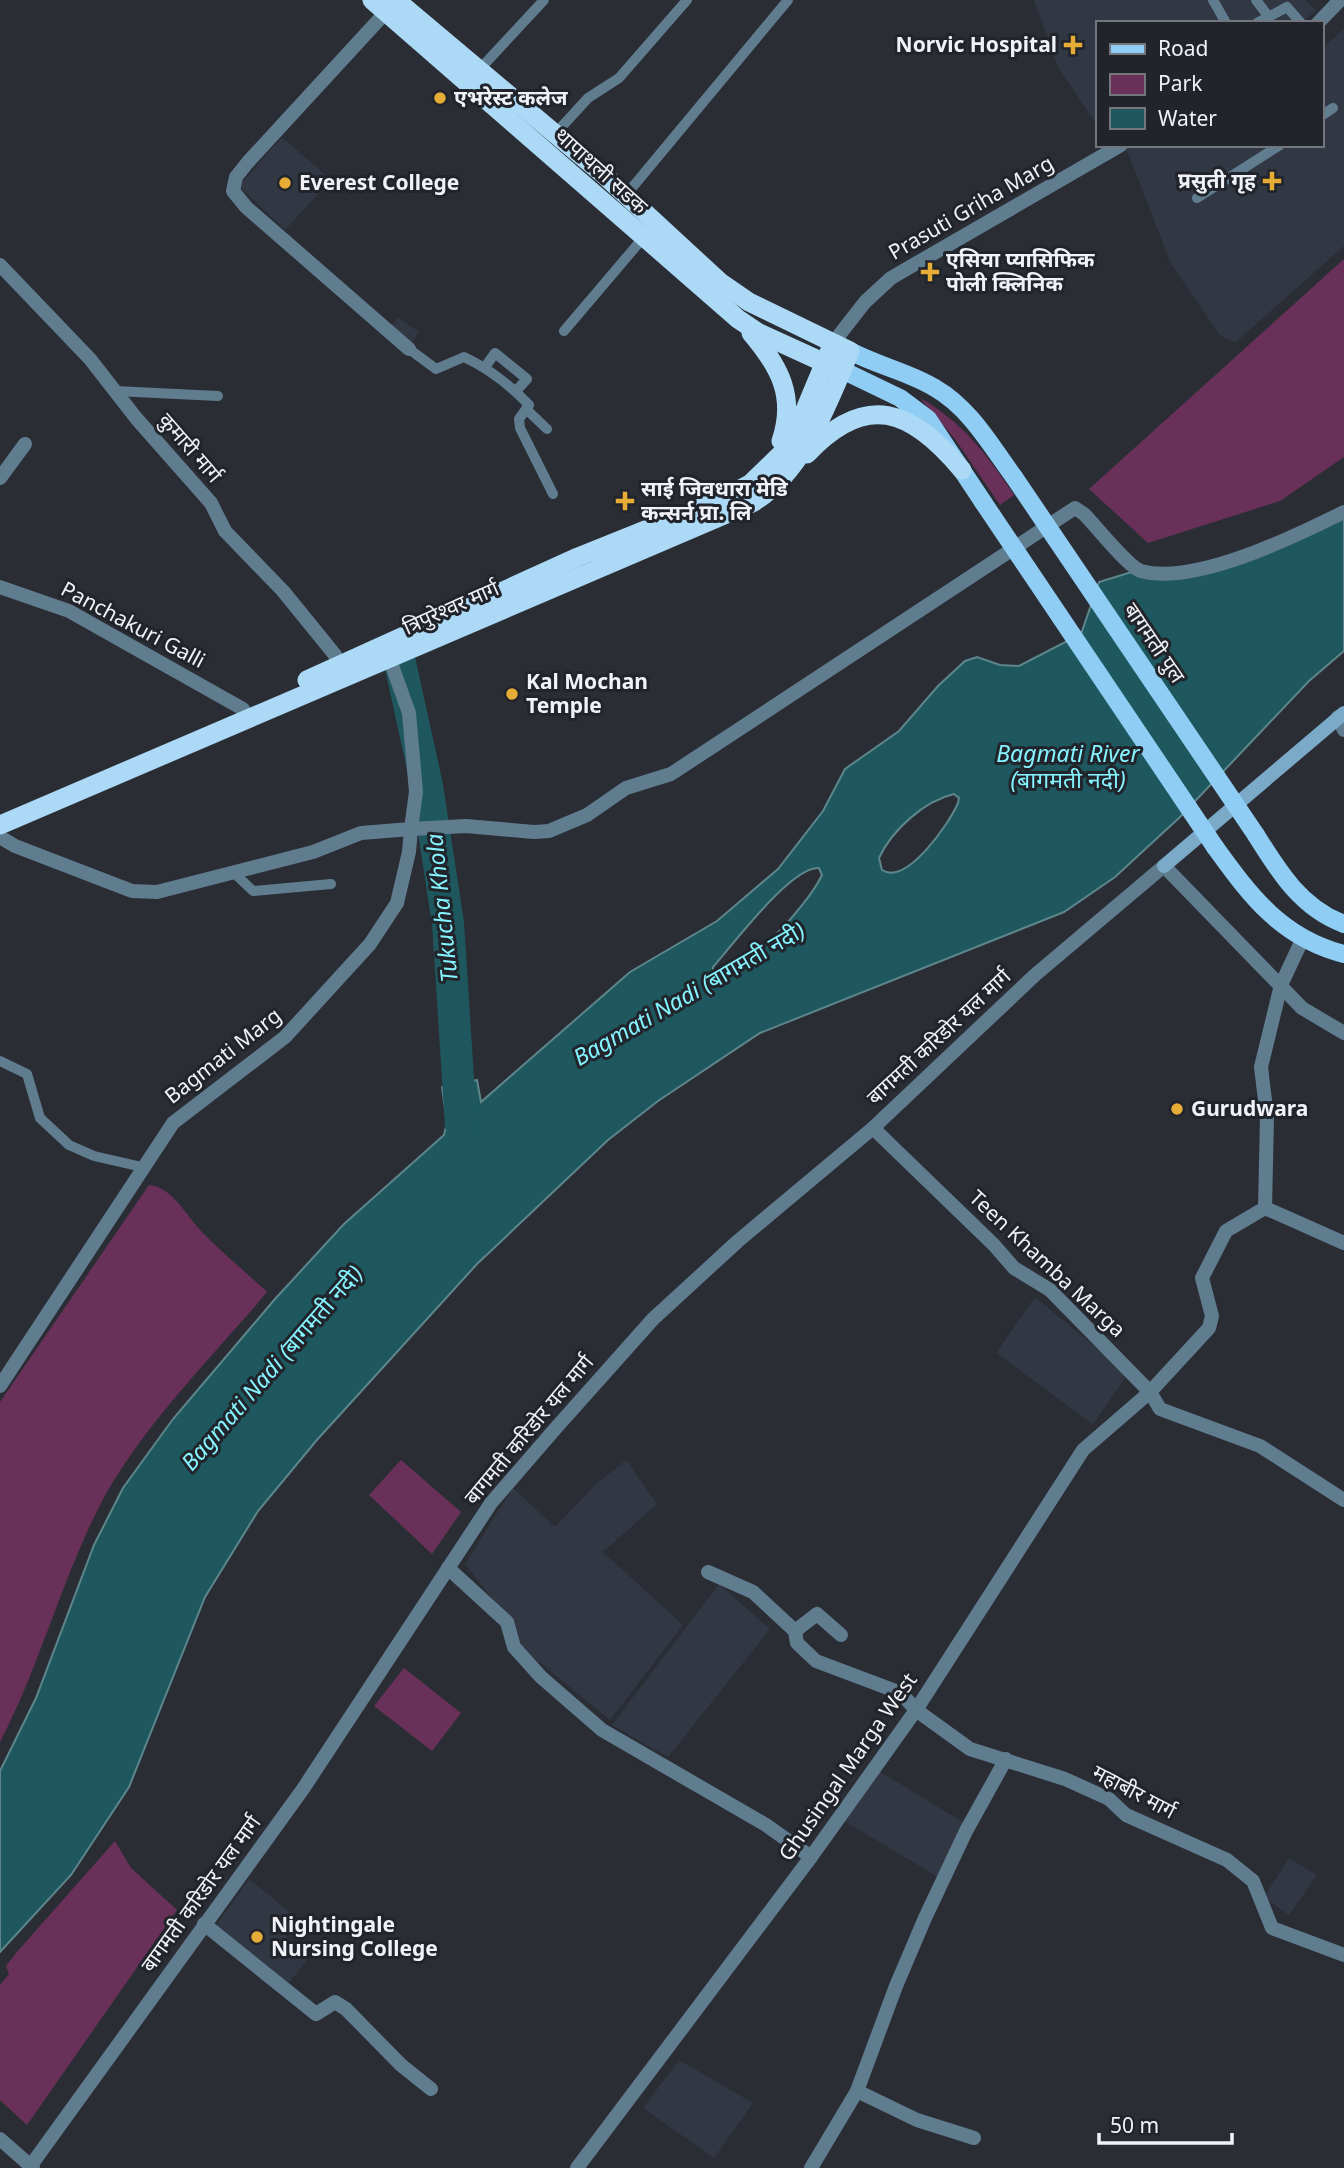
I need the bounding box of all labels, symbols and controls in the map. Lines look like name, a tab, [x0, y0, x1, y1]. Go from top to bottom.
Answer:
legend	[1096, 21, 1323, 147]
place label: Norvic Hospital	[896, 30, 1057, 58]
text: Road	[1158, 34, 1208, 62]
marker: Norvic Hospital	[1063, 35, 1083, 55]
text: Park	[1158, 69, 1203, 97]
place label: एभरेस्ट कलेज	[454, 83, 568, 111]
marker: एभरेस्ट कलेज	[432, 90, 448, 106]
text: Water	[1158, 104, 1217, 132]
street label: थापाथली सडक	[549, 121, 655, 220]
street label: Prasuti Griha Marg	[883, 148, 1058, 266]
place label: प्रसुती गृह	[1178, 166, 1257, 194]
place label: Everest College	[299, 168, 459, 196]
marker: प्रसुती गृह	[1262, 171, 1282, 191]
marker: Everest College	[277, 175, 293, 191]
place label: एसिया प्यासिफिक पोली क्लिनिक	[946, 245, 1095, 297]
marker: एसिया प्यासिफिक पोली क्लिनिक	[920, 262, 940, 282]
street label: कुमारी मार्ग	[153, 407, 229, 489]
place label: साई जिवधारा मेडि कन्सर्न प्रा. लि	[641, 474, 789, 526]
marker: साई जिवधारा मेडि कन्सर्न प्रा. लि	[615, 491, 635, 511]
street label: त्रिपुरेश्वर मार्ग	[398, 573, 504, 641]
street label: Panchakuri Galli	[57, 574, 210, 674]
street label: बागमती पुल	[1118, 597, 1192, 689]
place label: Kal Mochan Temple	[526, 667, 648, 719]
marker: Kal Mochan Temple	[504, 686, 520, 702]
water label: Bagmati River (बागमती नदी)	[996, 737, 1141, 795]
water label: Tukucha Khola	[417, 832, 465, 984]
water label: Bagmati Nadi (बागमती नदी)	[567, 914, 810, 1073]
street label: बागमती करिडोर यल मार्ग	[860, 961, 1017, 1110]
street label: Bagmati Marg	[158, 1001, 286, 1109]
place label: Gurudwara	[1191, 1094, 1308, 1122]
marker: Gurudwara	[1169, 1101, 1185, 1117]
street label: Teen Khamba Marga	[964, 1184, 1132, 1343]
water label: Bagmati Nadi (बागमती नदी)	[173, 1258, 369, 1477]
street label: बागमती करिडोर यल मार्ग	[457, 1348, 600, 1510]
street label: Ghusingal Marga West	[772, 1667, 923, 1866]
street label: महाबीर मार्ग	[1088, 1758, 1182, 1825]
street label: बागमती करिडोर यल मार्ग	[134, 1808, 267, 1977]
place label: Nightingale Nursing College	[271, 1910, 438, 1962]
marker: Nightingale Nursing College	[249, 1929, 265, 1945]
scale bar	[1099, 2102, 1232, 2146]
text: 50 m	[1110, 2111, 1159, 2139]

